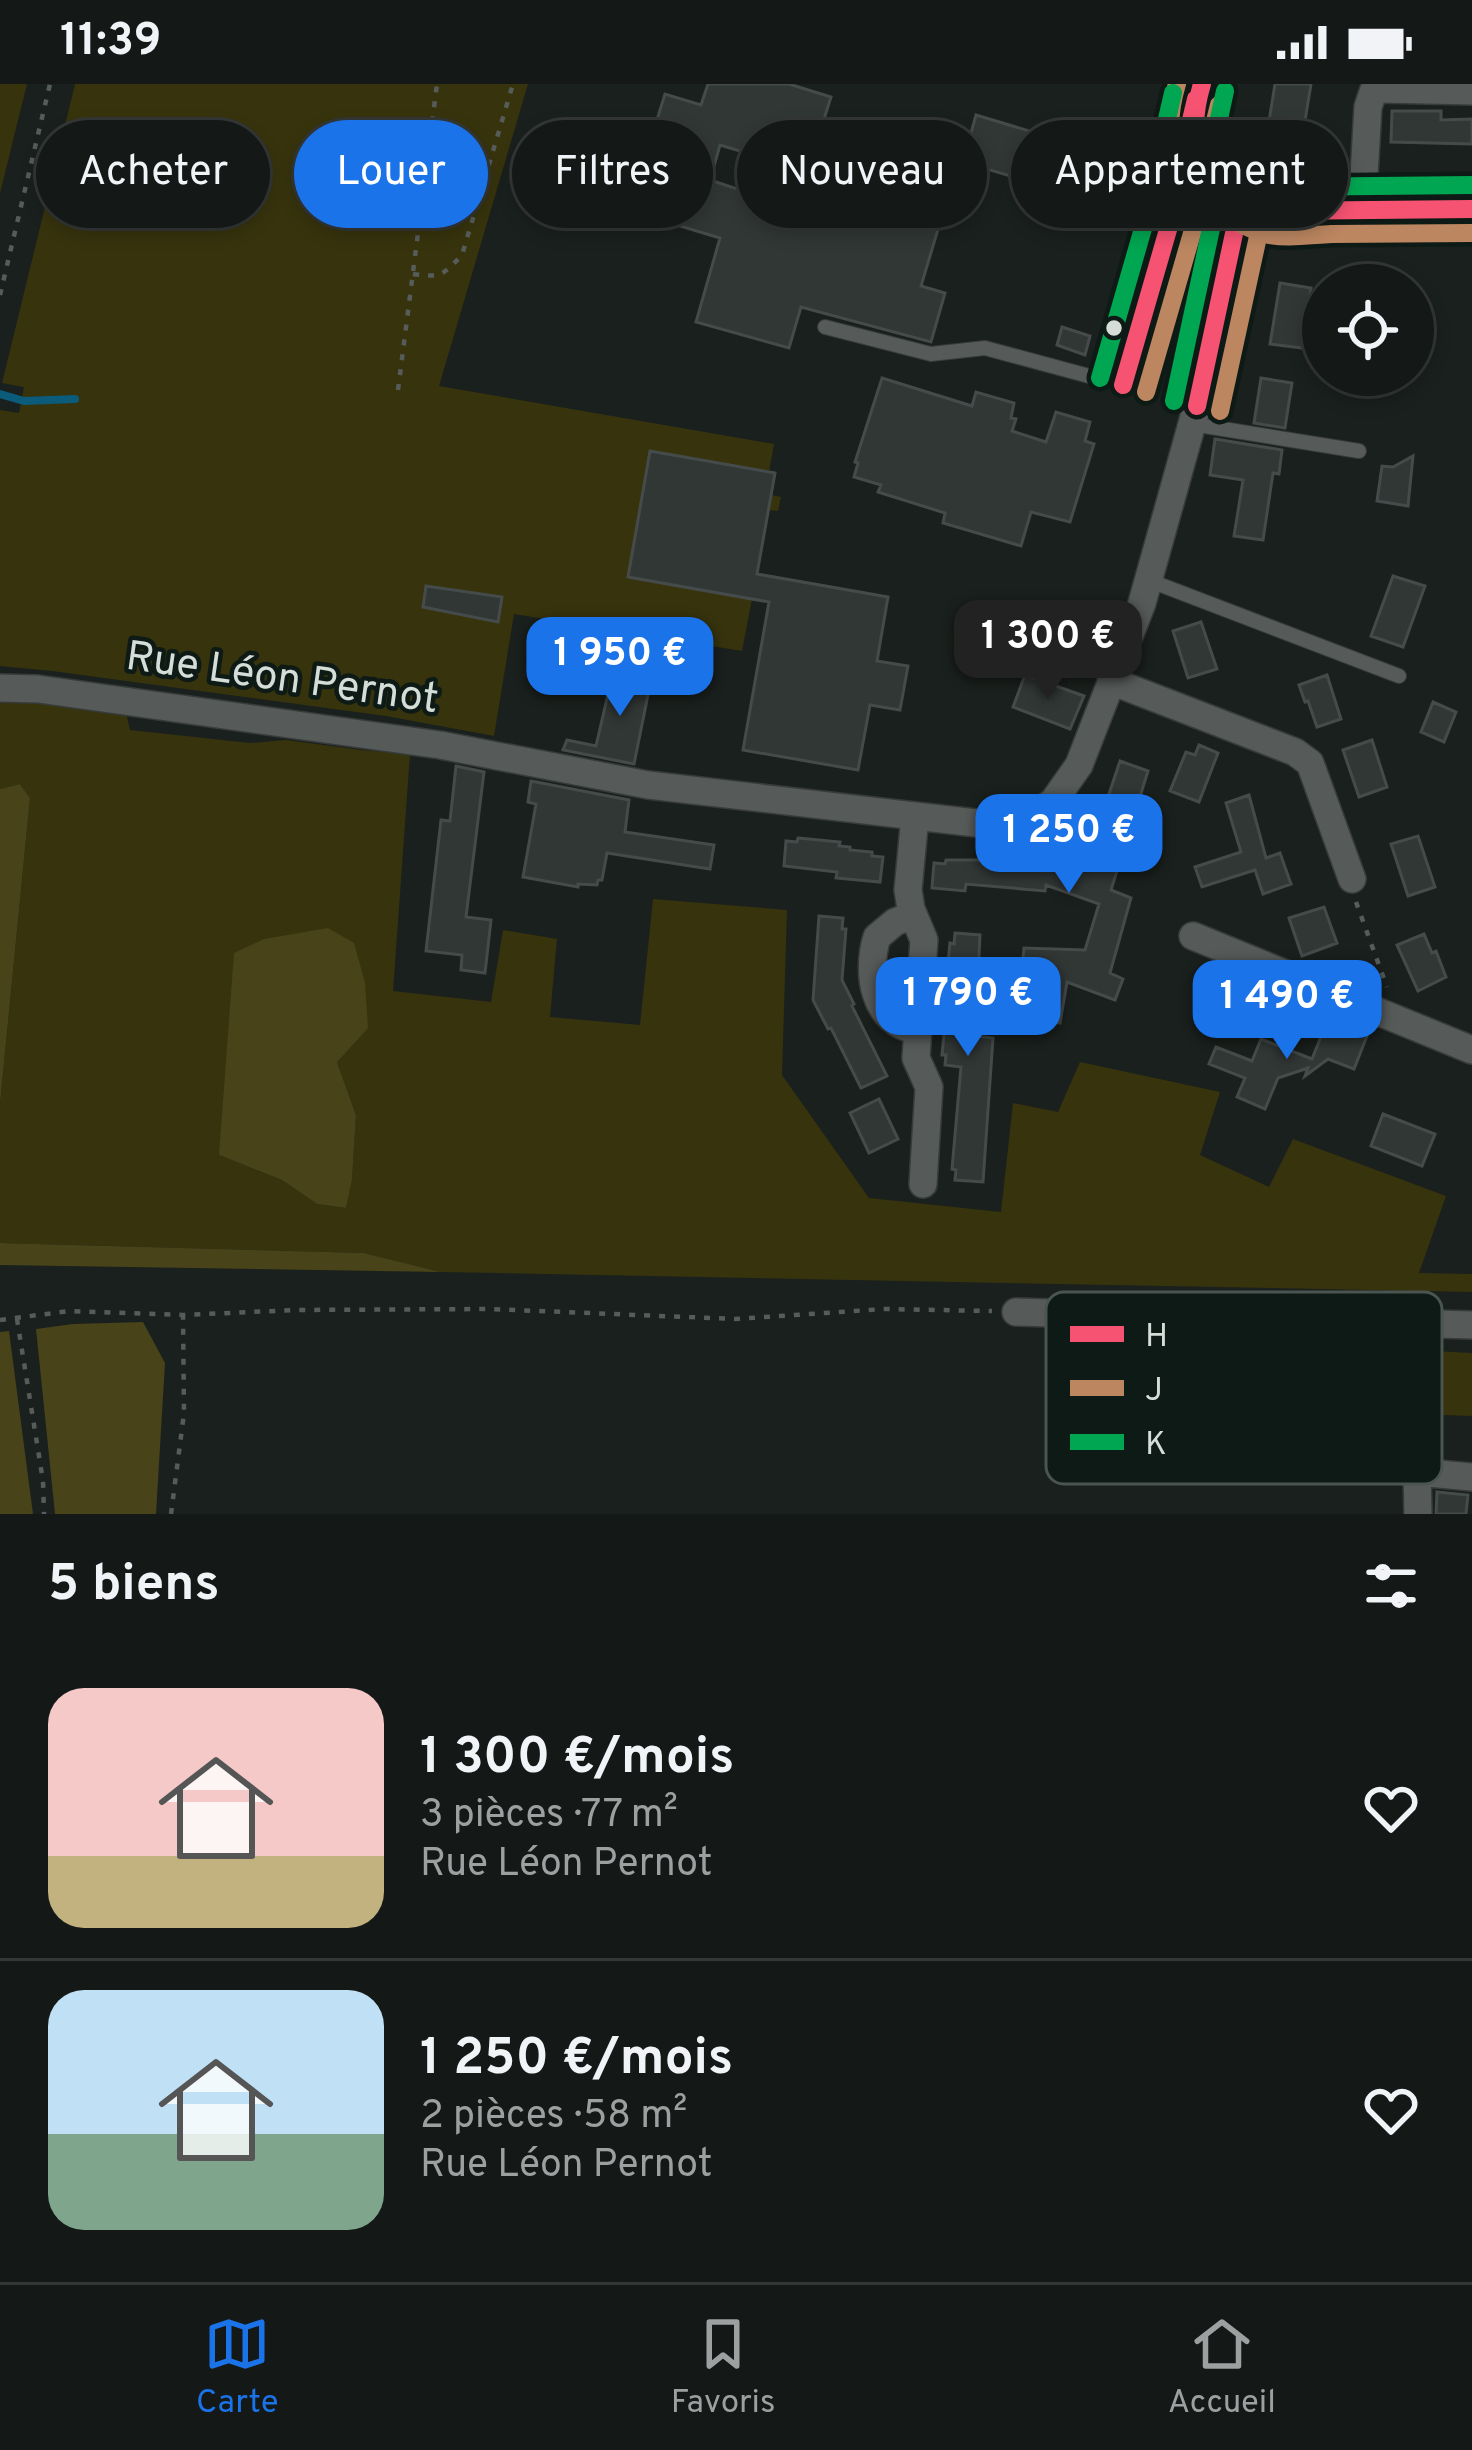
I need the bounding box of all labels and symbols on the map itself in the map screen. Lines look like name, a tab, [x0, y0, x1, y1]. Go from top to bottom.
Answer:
unlabelled marker	[1103, 317, 1125, 339]
pin: 1 300 €	[937, 600, 1159, 702]
pin: 1 950 €	[509, 617, 731, 719]
street label: Rue Léon Pernot	[122, 632, 442, 728]
pin: 1 250 €	[958, 794, 1180, 896]
pin: 1 790 €	[857, 957, 1079, 1059]
pin: 1 490 €	[1176, 960, 1398, 1062]
legend	[1046, 1292, 1442, 1484]
text: H	[1145, 1317, 1168, 1359]
text: J	[1145, 1371, 1163, 1413]
text: K	[1145, 1425, 1167, 1467]

